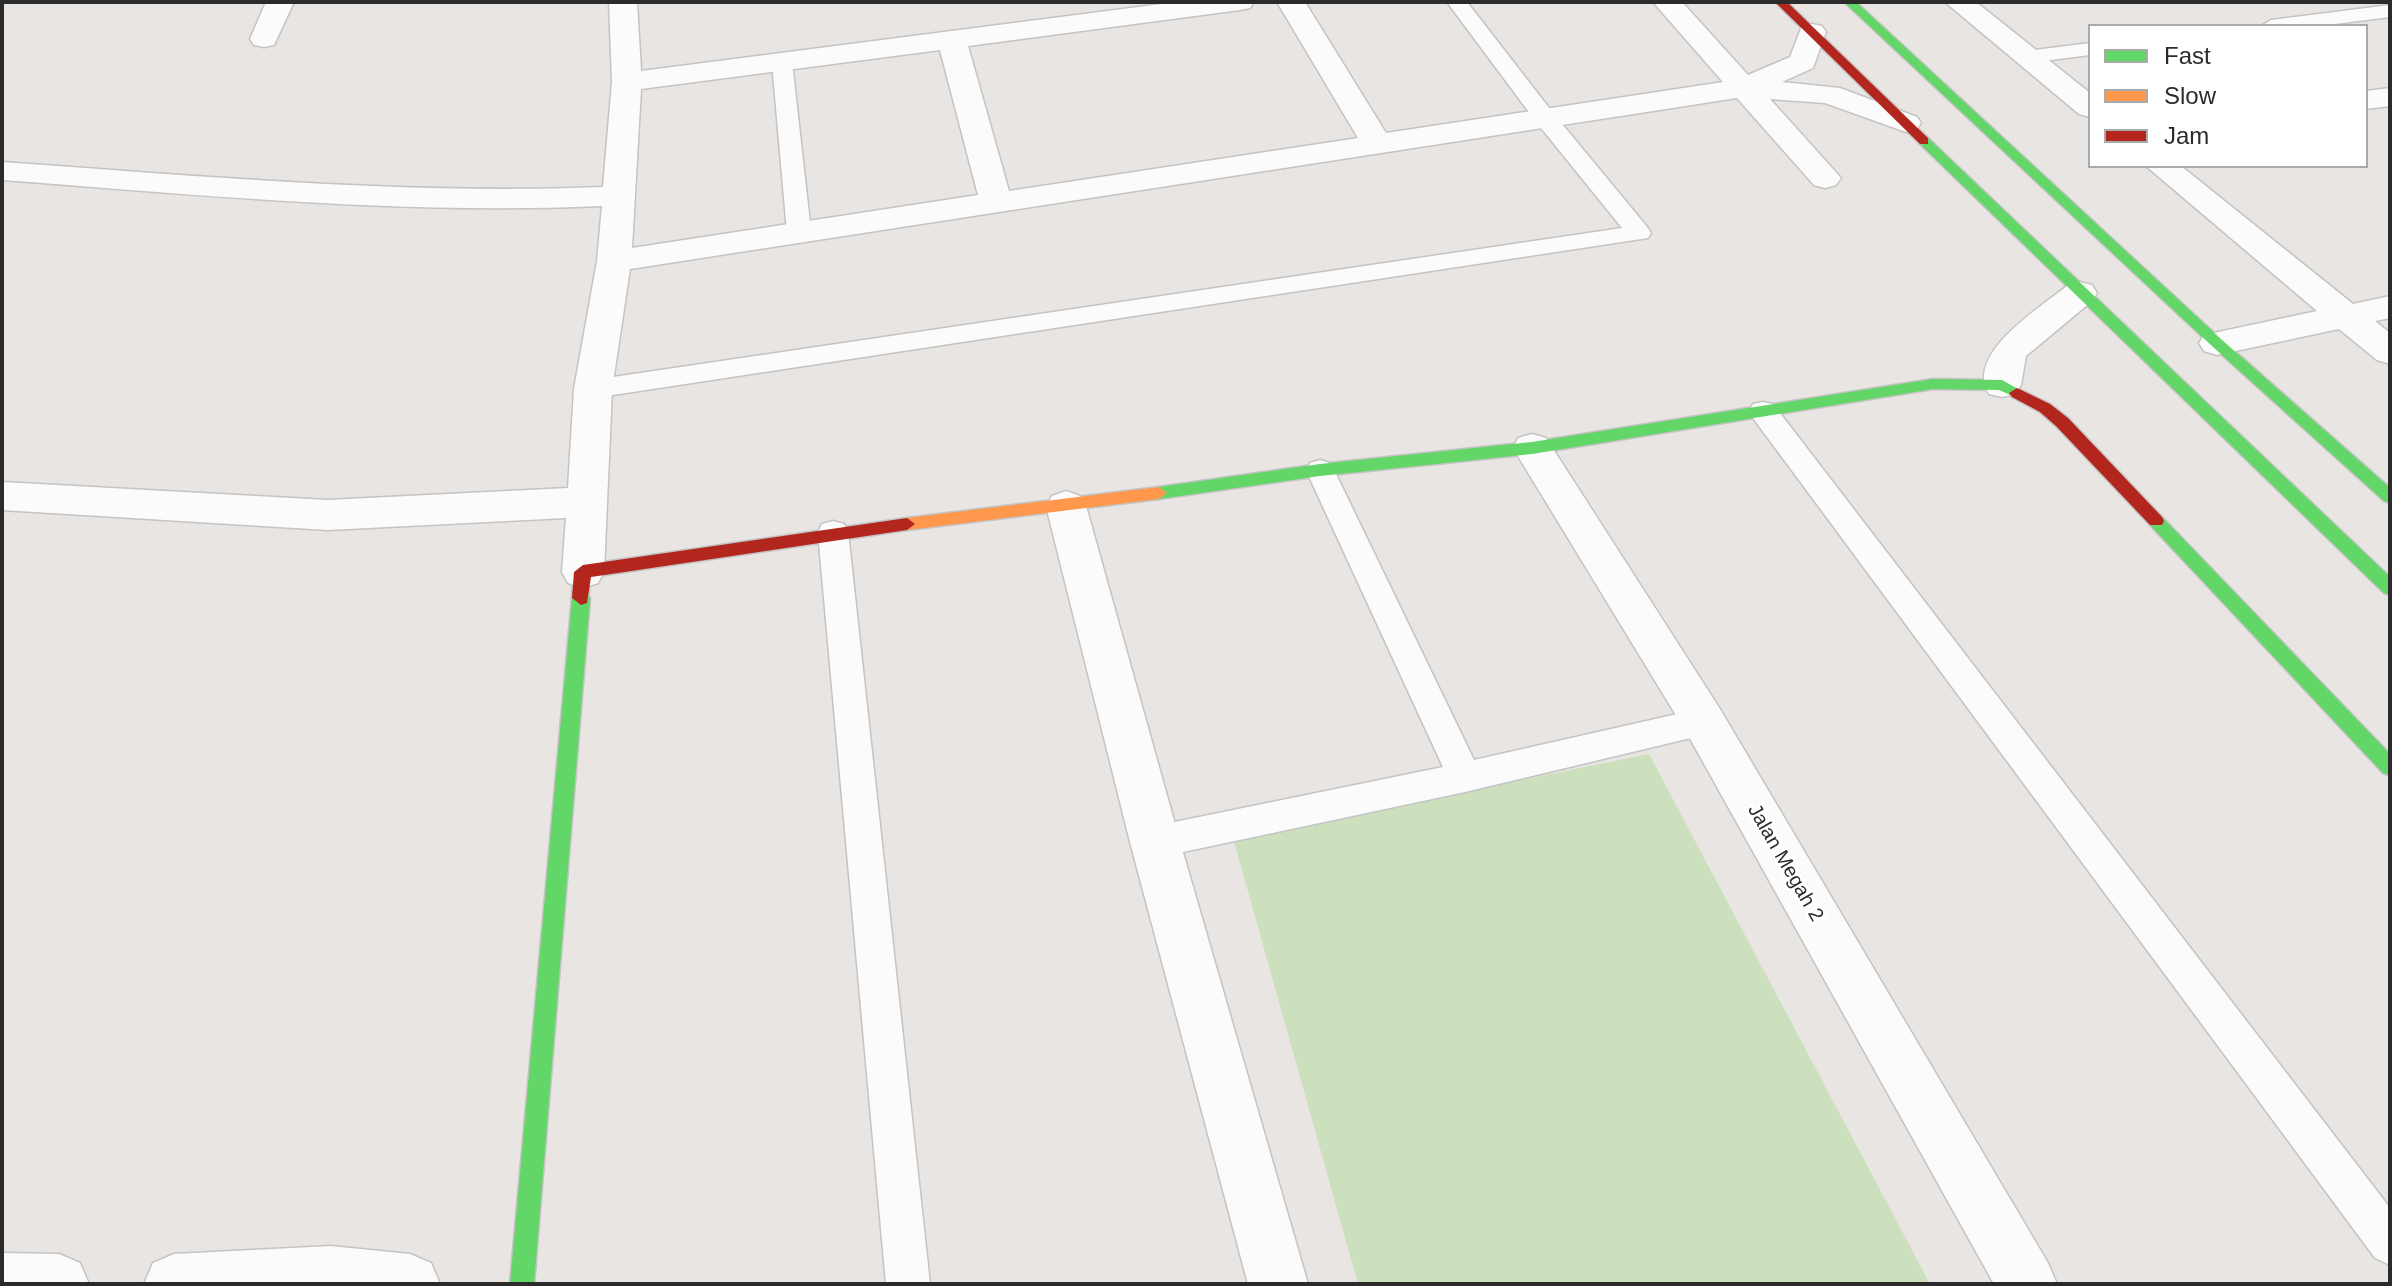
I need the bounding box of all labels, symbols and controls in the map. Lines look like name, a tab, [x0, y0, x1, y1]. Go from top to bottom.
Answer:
legend	[2088, 24, 2368, 168]
text: Fast	[2164, 42, 2211, 69]
text: Slow	[2164, 82, 2216, 109]
text: Jam	[2164, 122, 2209, 149]
street label: Jalan Megah 2	[1742, 800, 1828, 926]

